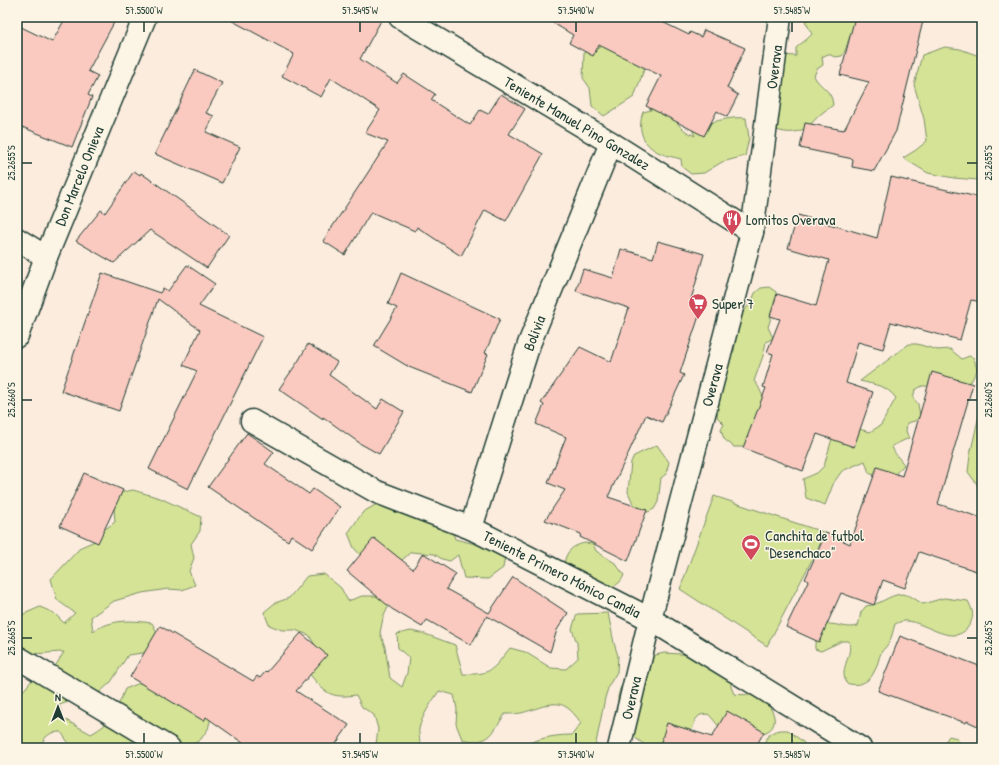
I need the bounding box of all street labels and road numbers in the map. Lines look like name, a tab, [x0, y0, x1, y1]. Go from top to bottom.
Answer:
street label: Overava	[761, 44, 787, 90]
street label: Teniente Manuel Pino Gonzalez	[500, 71, 654, 175]
street label: Don Marcelo Onieva	[49, 123, 109, 229]
street label: Bolivia	[518, 312, 550, 354]
street label: Overava	[696, 361, 728, 409]
street label: Teniente Primero Mónico Candia	[479, 525, 645, 623]
street label: Overava	[616, 674, 646, 722]

